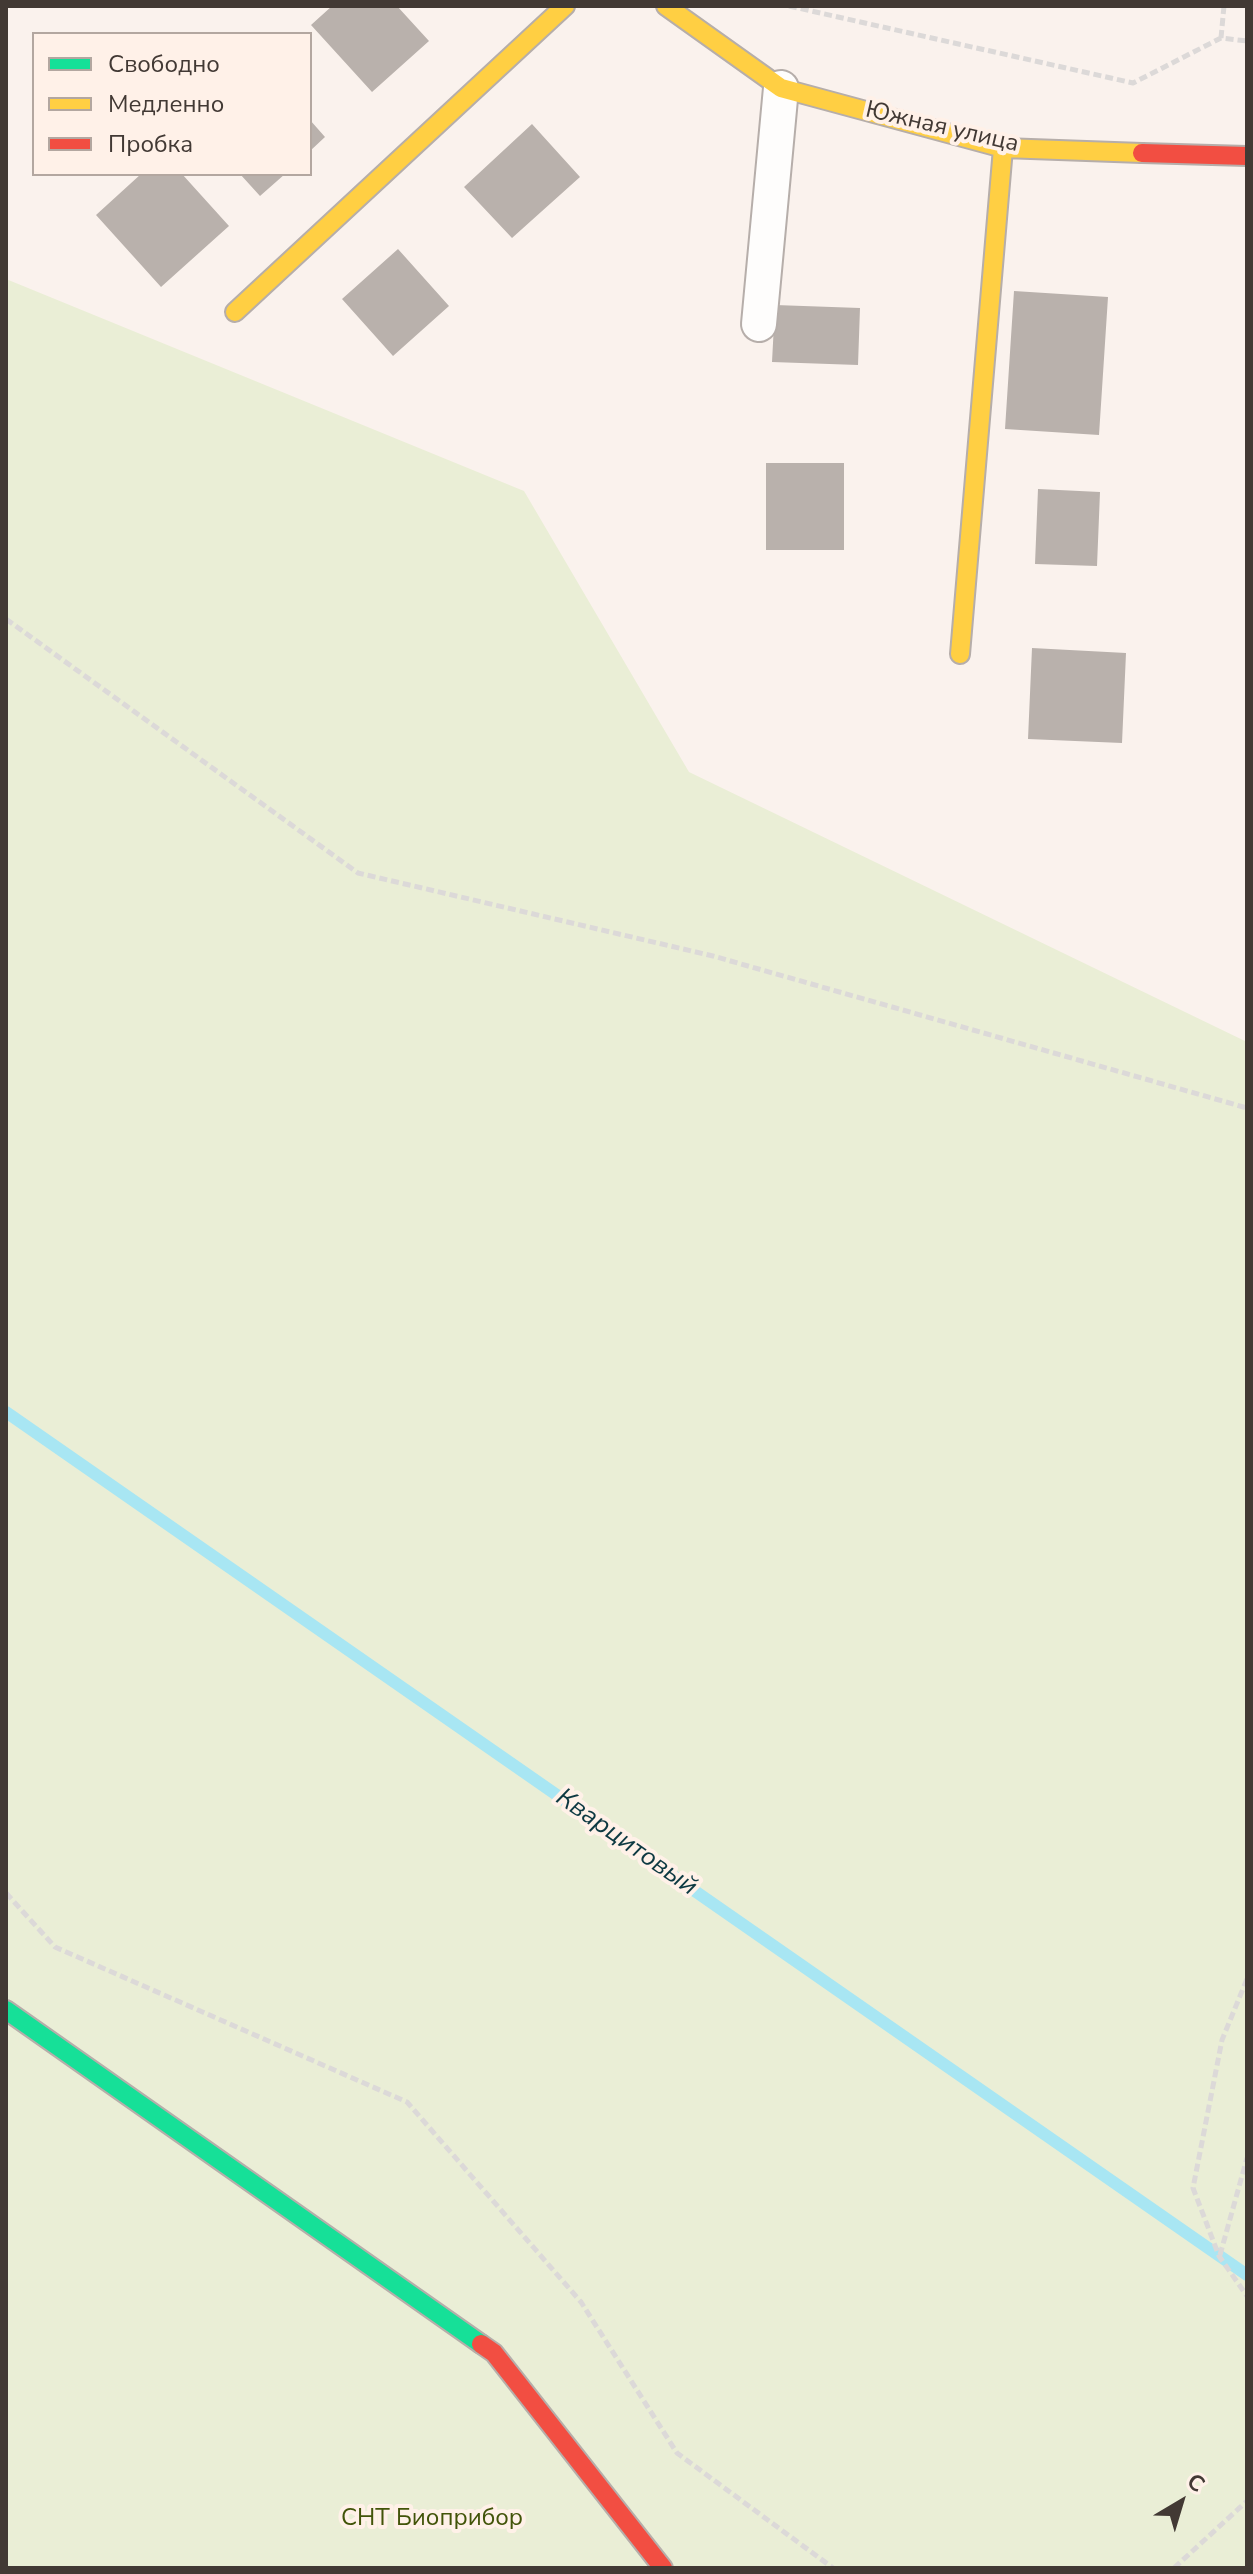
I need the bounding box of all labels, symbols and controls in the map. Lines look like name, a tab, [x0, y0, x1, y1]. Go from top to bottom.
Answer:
legend	[32, 32, 312, 176]
text: Свободно	[108, 48, 220, 80]
text: Медленно	[108, 88, 224, 120]
street label: Южная улица	[863, 96, 1021, 160]
text: Пробка	[108, 128, 193, 160]
water label: Кварцитовый	[549, 1783, 703, 1903]
north arrow	[1141, 2462, 1221, 2542]
text: С	[1181, 2467, 1211, 2500]
park label: СНТ Биоприбор	[341, 2505, 523, 2533]

